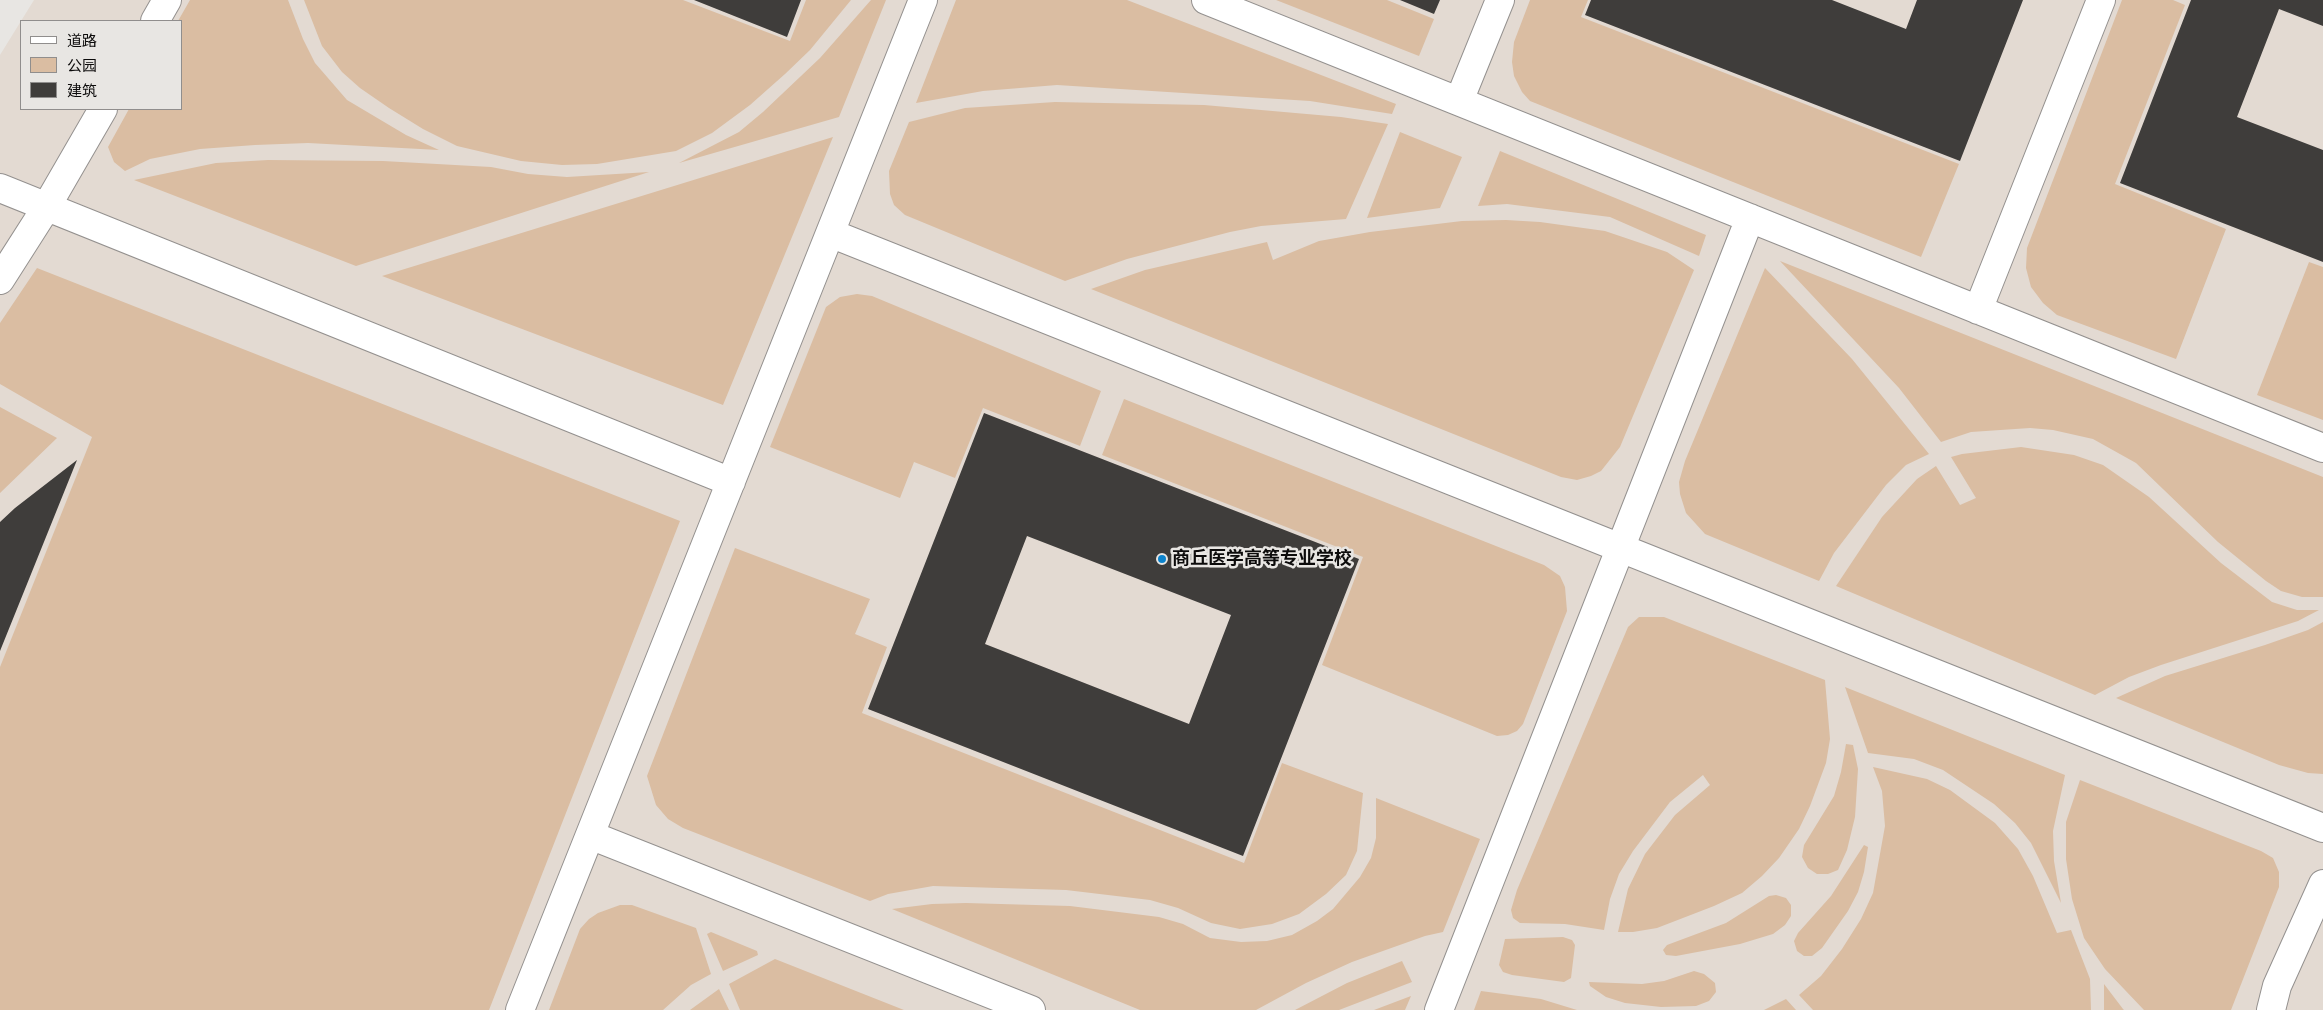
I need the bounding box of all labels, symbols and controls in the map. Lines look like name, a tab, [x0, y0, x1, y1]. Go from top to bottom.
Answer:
legend	[20, 20, 182, 110]
text: 道路	[67, 32, 97, 50]
text: 公园	[67, 57, 97, 75]
text: 建筑	[67, 82, 97, 100]
place label: 商丘医学高等专业学校	[1172, 548, 1352, 570]
marker: 商丘医学高等专业学校	[1156, 553, 1168, 565]

